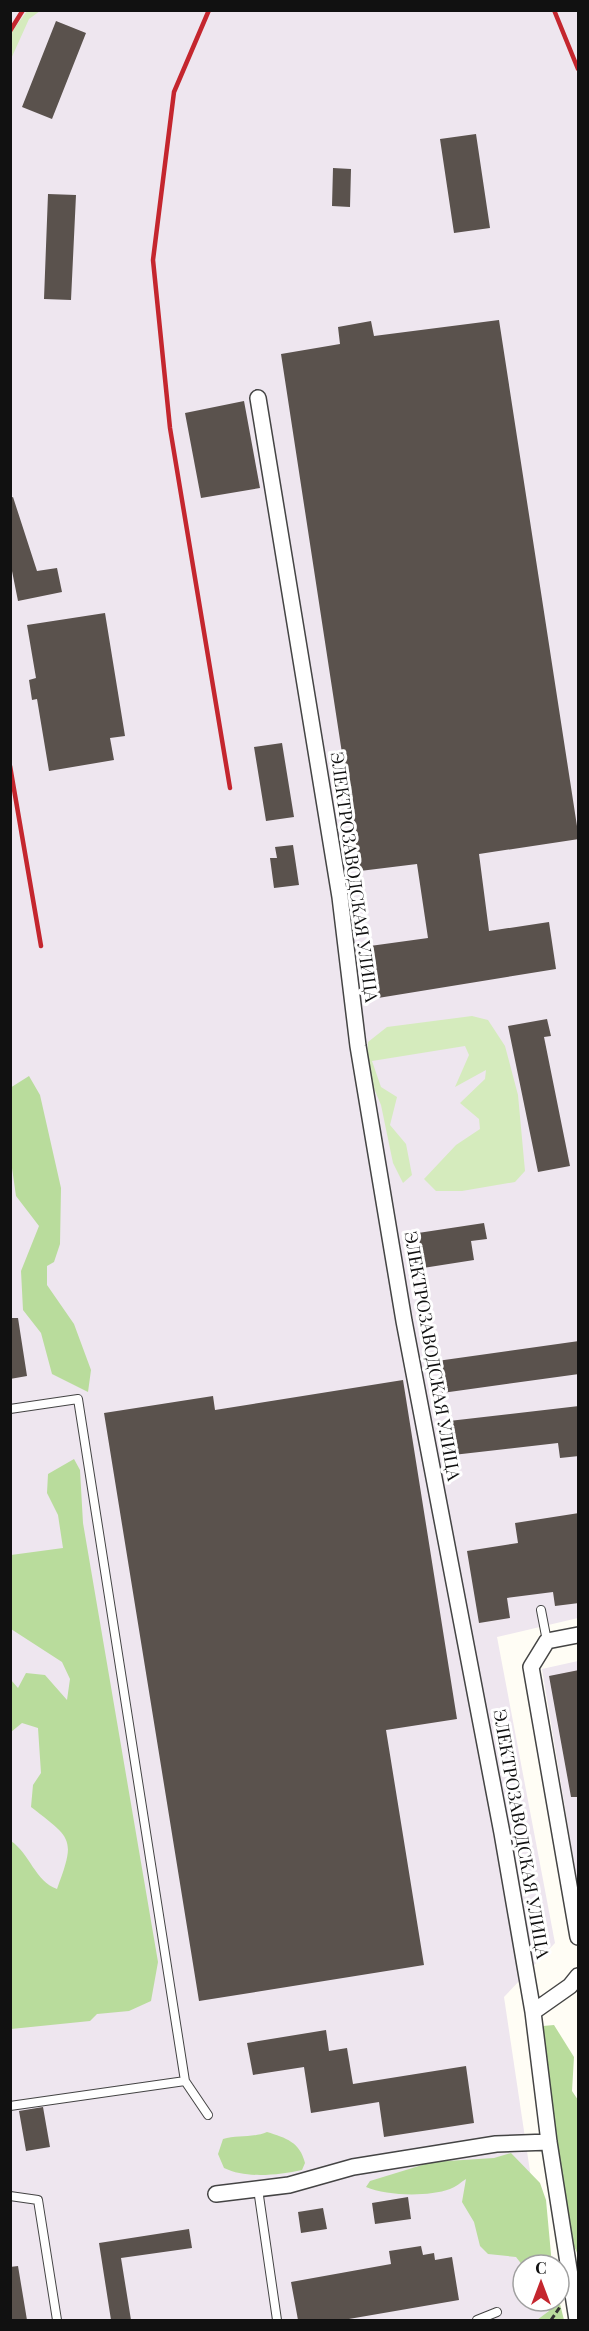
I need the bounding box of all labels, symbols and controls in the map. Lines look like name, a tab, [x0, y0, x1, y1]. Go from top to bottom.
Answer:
street label: ЭЛЕКТРОЗАВОДСКАЯ УЛИЦА	[326, 750, 385, 1004]
street label: ЭЛЕКТРОЗАВОДСКАЯ УЛИЦА	[399, 1229, 467, 1483]
street label: ЭЛЕКТРОЗАВОДСКАЯ УЛИЦА	[488, 1707, 556, 1961]
north arrow	[511, 2253, 571, 2313]
text: С	[535, 2257, 547, 2278]

